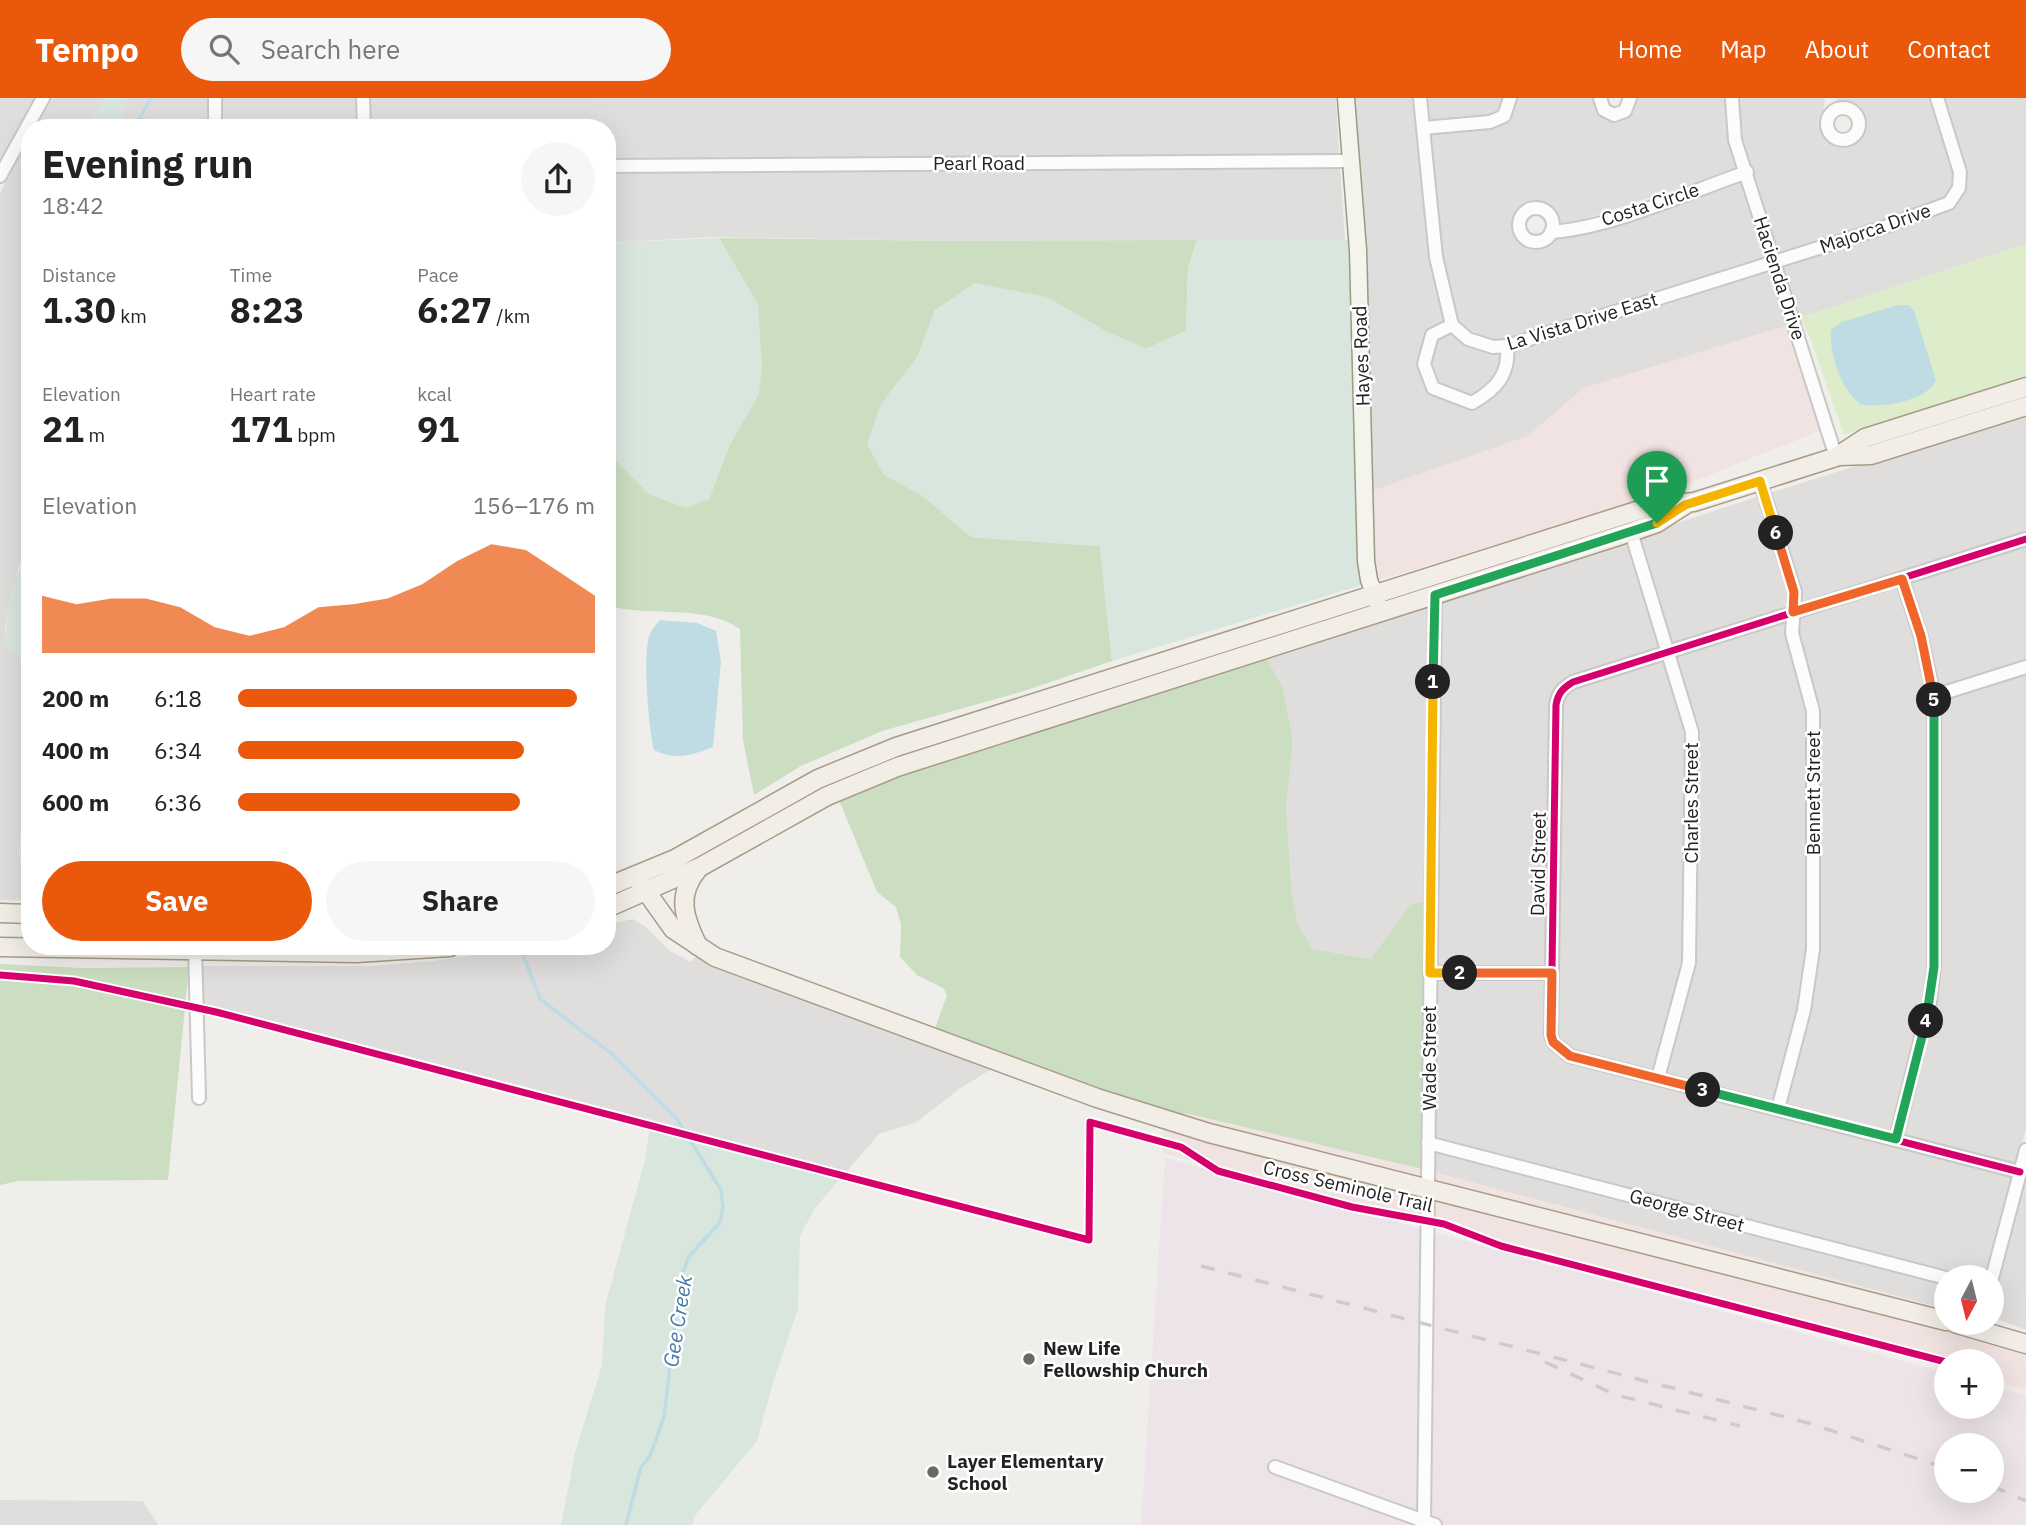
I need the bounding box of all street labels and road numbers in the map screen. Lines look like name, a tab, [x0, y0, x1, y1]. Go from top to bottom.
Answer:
street label: Pearl Road	[933, 151, 1025, 175]
street label: Costa Circle	[1598, 177, 1702, 231]
street label: Majorca Drive	[1816, 198, 1934, 258]
street label: Hacienda Drive	[1749, 213, 1811, 343]
street label: La Vista Drive East	[1504, 287, 1660, 355]
street label: Hayes Road	[1347, 305, 1375, 407]
street label: Bennett Street	[1801, 731, 1825, 855]
street label: Charles Street	[1679, 742, 1703, 864]
street label: David Street	[1525, 812, 1551, 916]
street label: Wade Street	[1417, 1006, 1441, 1110]
street label: Cross Seminole Trail	[1261, 1155, 1435, 1217]
street label: George Street	[1627, 1183, 1747, 1237]

